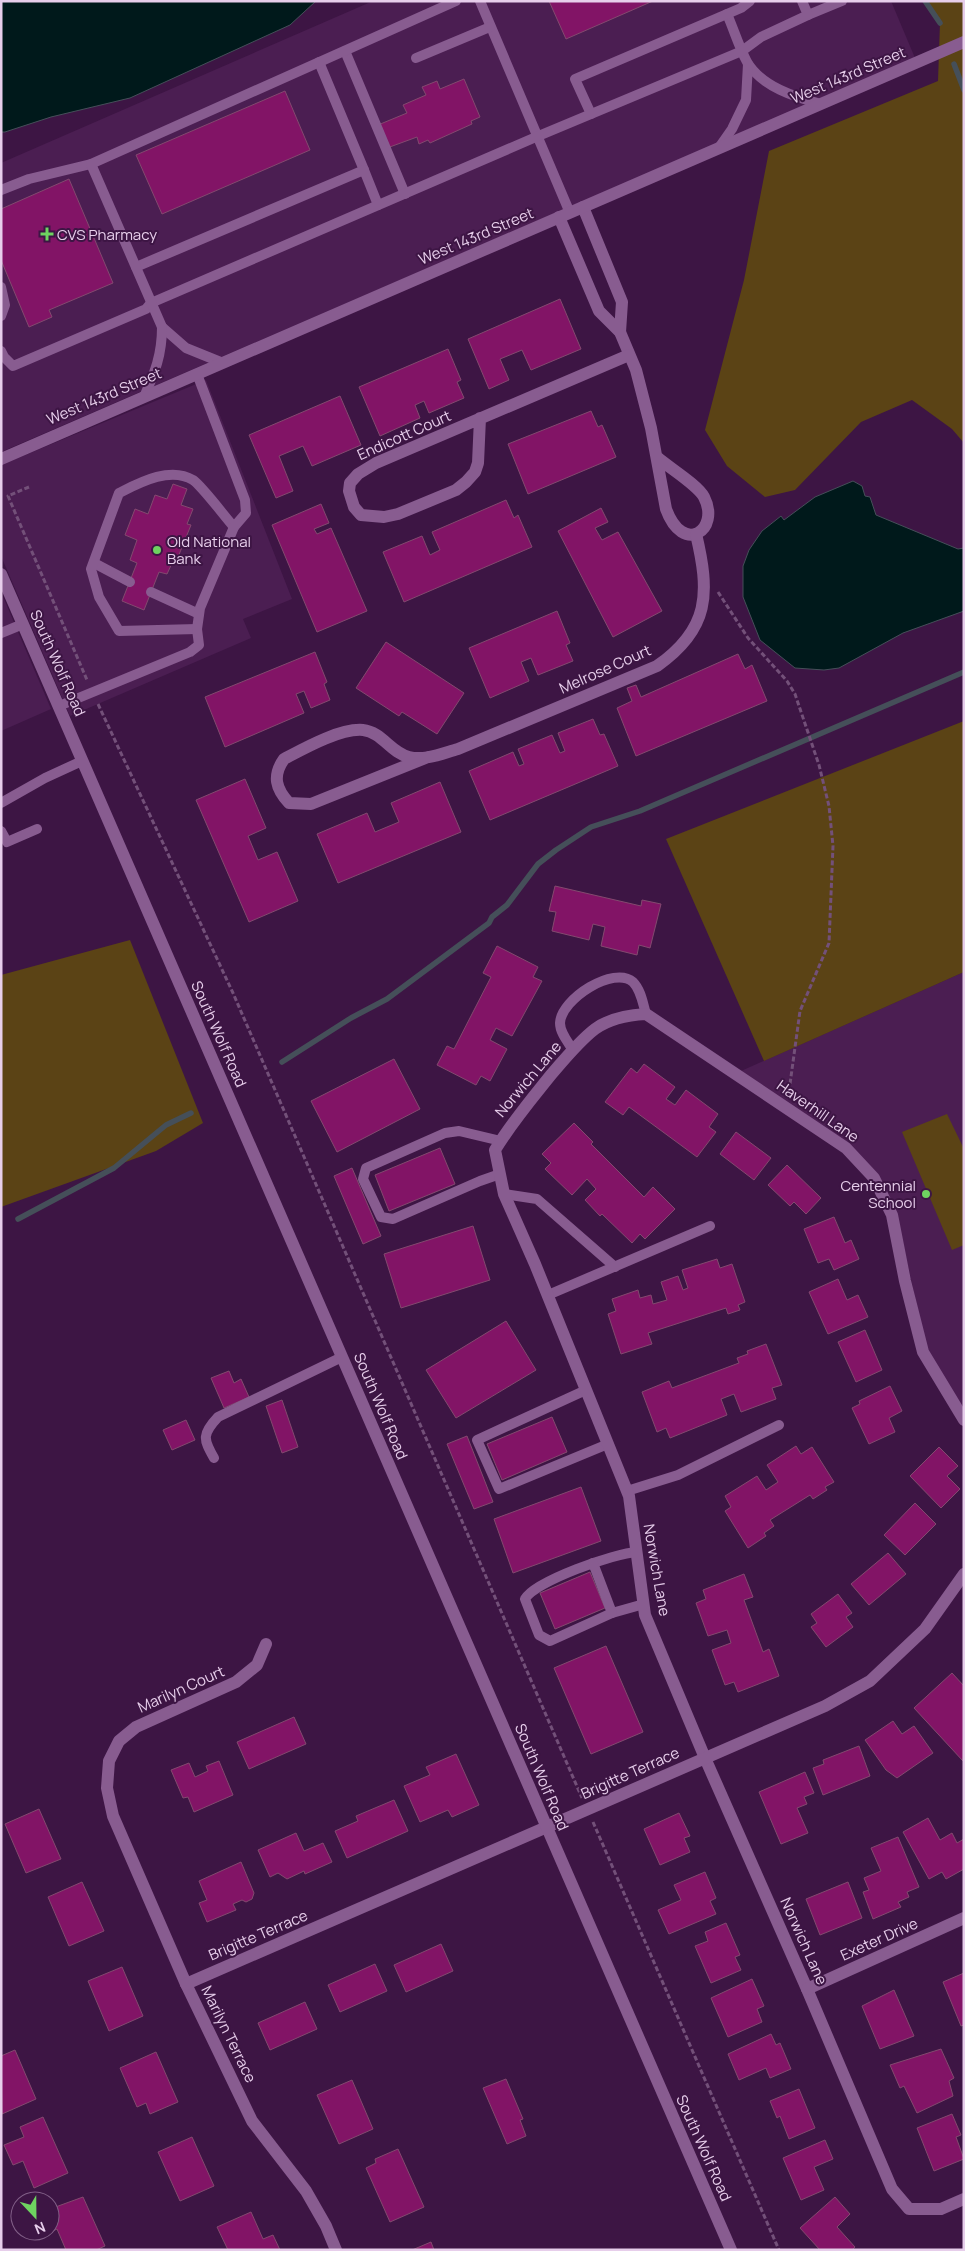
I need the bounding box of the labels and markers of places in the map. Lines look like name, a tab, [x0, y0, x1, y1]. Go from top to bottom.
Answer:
place label: CVS Pharmacy	[57, 224, 157, 245]
marker: CVS Pharmacy	[41, 228, 53, 240]
place label: Old National Bank	[167, 531, 251, 569]
marker: Old National Bank	[151, 544, 163, 556]
place label: Centennial School	[840, 1175, 916, 1213]
marker: Centennial School	[920, 1188, 932, 1200]

